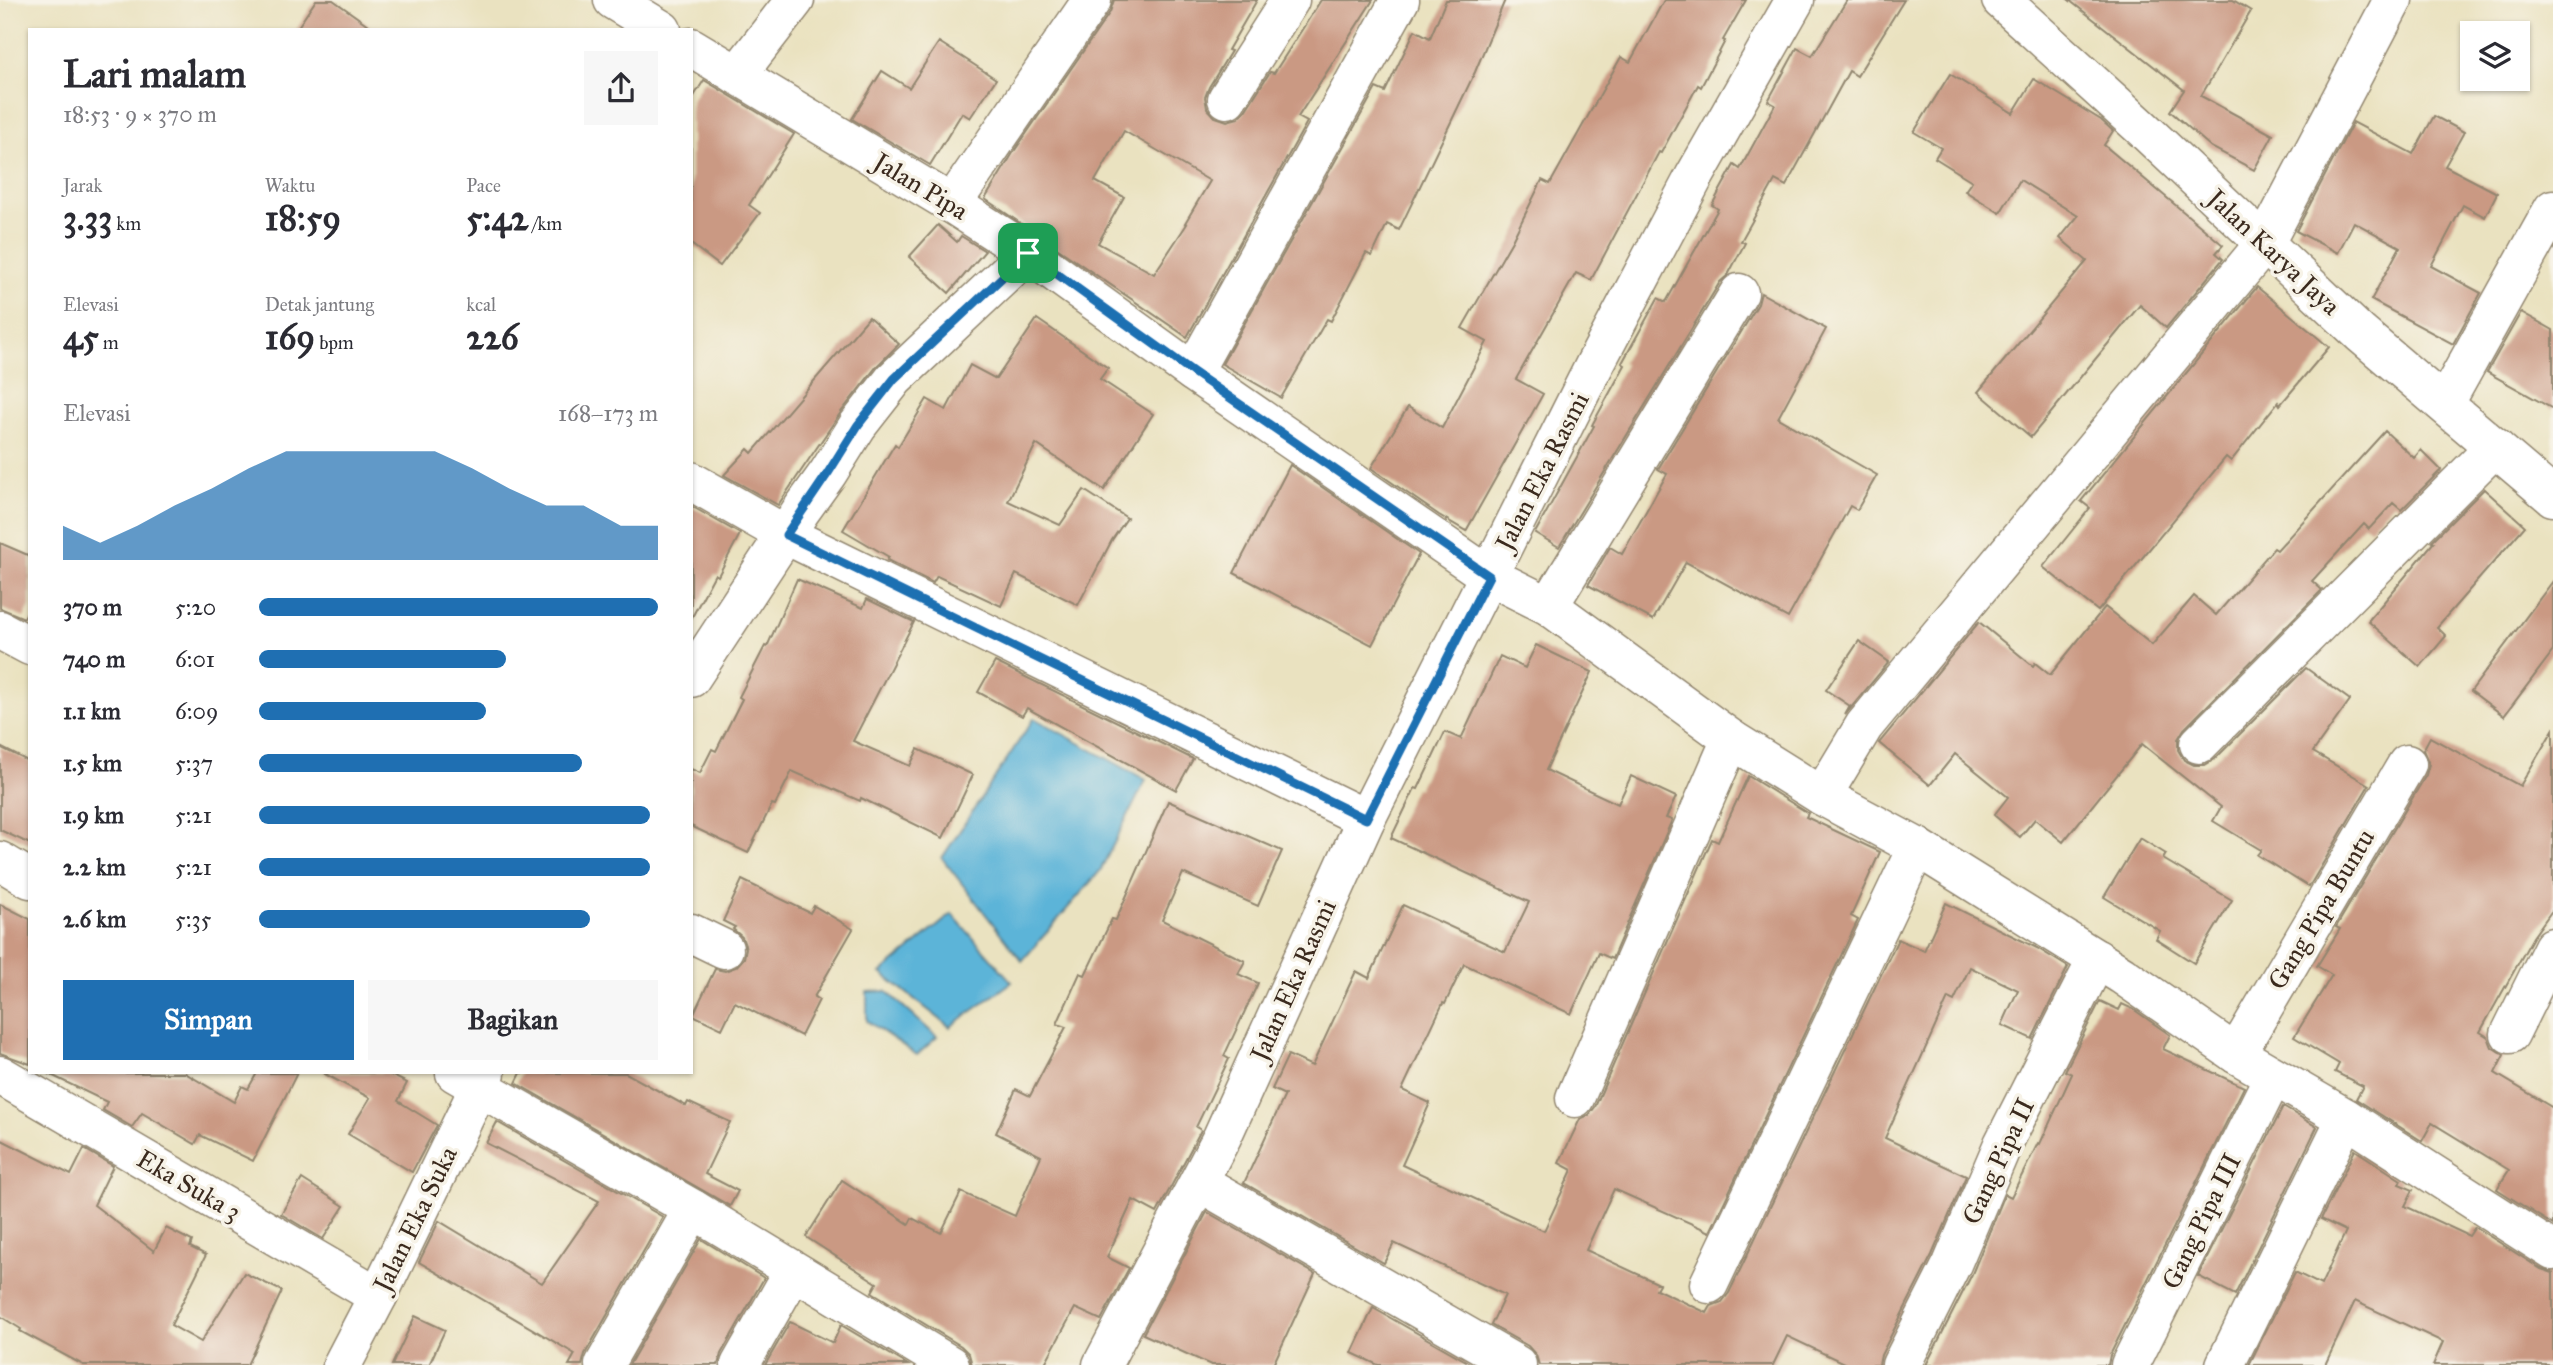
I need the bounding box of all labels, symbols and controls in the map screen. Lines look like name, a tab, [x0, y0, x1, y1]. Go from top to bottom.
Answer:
map controls	[2460, 21, 2530, 91]
button: layers	[2460, 21, 2530, 91]
text: Lari malam	[63, 51, 246, 97]
button: share	[584, 51, 658, 125]
text: 18:53 · 9 × 370 m	[63, 100, 217, 128]
street label: Jalan Pipa	[865, 144, 974, 227]
text: Jarak	[63, 174, 102, 197]
text: Waktu	[265, 174, 315, 197]
text: Pace	[466, 174, 501, 197]
street label: Jalan Karya Jaya	[2199, 180, 2347, 322]
text: 3.33	[63, 197, 112, 240]
text: 18:59	[265, 197, 341, 240]
text: 5:42	[466, 197, 528, 240]
text: km	[112, 212, 141, 235]
text: /km	[528, 212, 562, 235]
pin	[998, 223, 1058, 283]
icon: arrive	[1009, 234, 1047, 272]
text: Elevasi	[63, 293, 119, 316]
text: Detak jantung	[265, 293, 374, 316]
text: kcal	[466, 293, 496, 316]
text: 45	[63, 316, 99, 359]
text: 169	[265, 316, 315, 359]
text: 226	[466, 316, 519, 359]
text: m	[99, 331, 119, 354]
text: bpm	[315, 331, 354, 354]
street label: Jalan Eka Rasmi	[1487, 386, 1596, 558]
text: Elevasi	[63, 399, 131, 427]
text: 168–173 m	[558, 399, 658, 427]
text: 370 m	[63, 593, 122, 621]
text: 5:20	[175, 593, 216, 621]
text: 740 m	[63, 645, 125, 673]
text: 6:01	[175, 645, 215, 673]
text: 1.1 km	[63, 697, 121, 725]
text: 6:09	[175, 697, 218, 725]
text: 1.5 km	[63, 749, 122, 777]
text: 5:37	[175, 749, 213, 777]
text: 1.9 km	[63, 801, 124, 829]
text: 5:21	[175, 801, 212, 829]
street label: Gang Pipa Buntu	[2261, 823, 2382, 995]
text: 2.2 km	[63, 853, 126, 881]
text: 5:21	[175, 853, 212, 881]
street label: Jalan Eka Rasmi	[1242, 894, 1343, 1069]
text: 2.6 km	[63, 905, 126, 933]
text: 5:35	[175, 905, 211, 933]
button: Simpan	[63, 980, 354, 1060]
button: Bagikan	[368, 980, 658, 1060]
street label: Gang Pipa II	[1955, 1093, 2041, 1229]
street label: Jalan Eka Suka	[365, 1141, 464, 1300]
street label: Eka Suka 3	[131, 1142, 247, 1228]
street label: Gang Pipa III	[2154, 1148, 2248, 1294]

